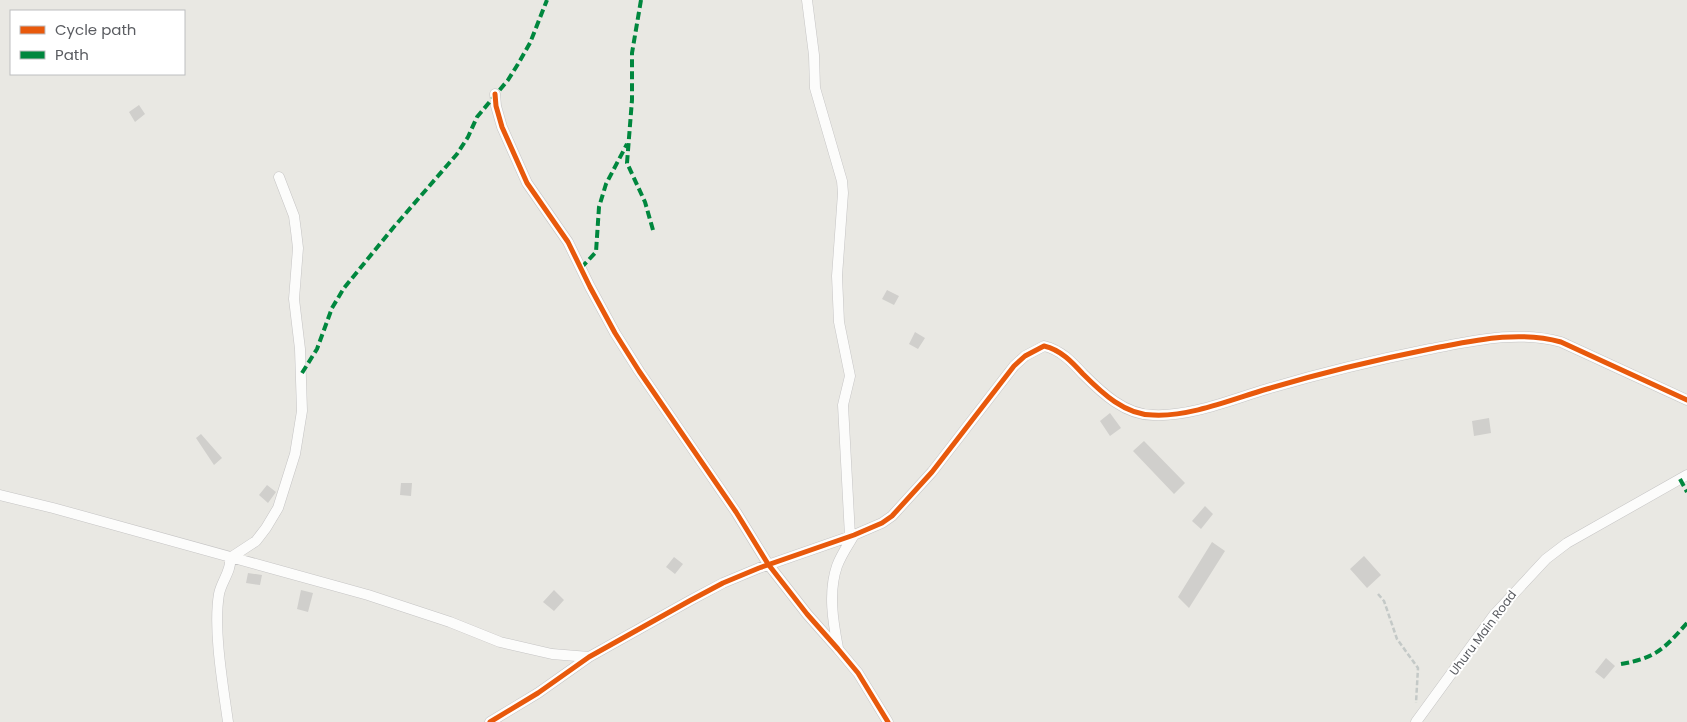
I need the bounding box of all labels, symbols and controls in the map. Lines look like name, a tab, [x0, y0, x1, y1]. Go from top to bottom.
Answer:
legend	[10, 10, 185, 75]
text: Cycle path	[55, 19, 136, 40]
text: Path	[55, 44, 89, 65]
street label: Uhuru Main Road	[1445, 587, 1520, 679]

